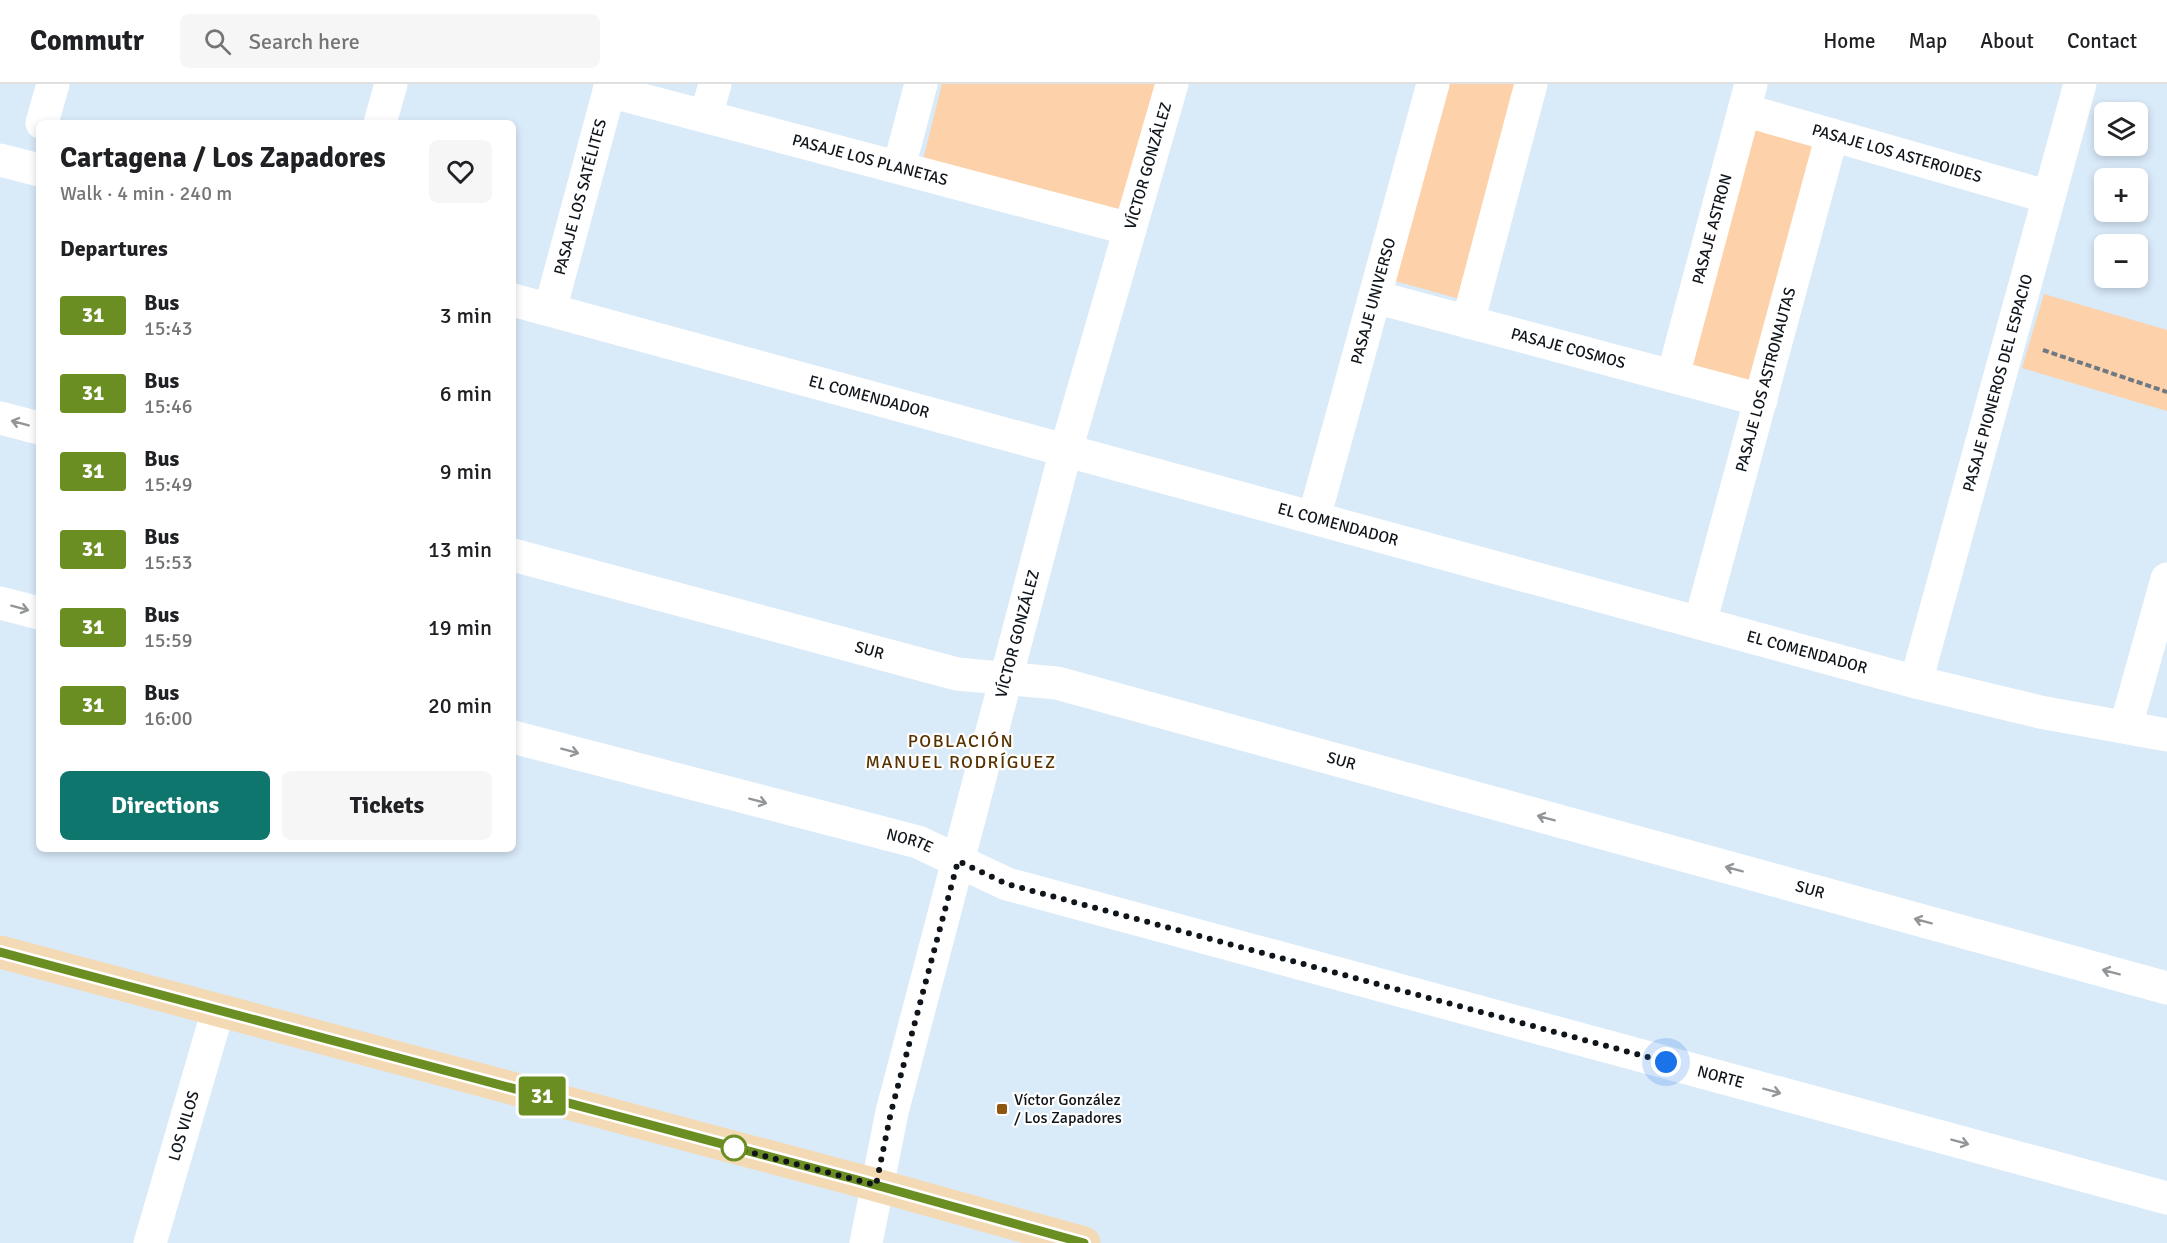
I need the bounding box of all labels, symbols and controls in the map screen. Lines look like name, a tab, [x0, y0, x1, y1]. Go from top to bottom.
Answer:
search box	[180, 14, 600, 68]
text: Commutr	[30, 24, 144, 58]
icon: search	[201, 25, 234, 58]
text: Search here	[249, 28, 360, 55]
text: Home	[1823, 28, 1876, 54]
text: Map	[1909, 28, 1947, 54]
text: About	[1980, 28, 2034, 54]
text: Contact	[2067, 28, 2137, 54]
street label: VÍCTOR GONZÁLEZ	[1120, 100, 1176, 232]
map controls	[2094, 102, 2148, 288]
button: layers	[2094, 102, 2148, 156]
street label: PASAJE LOS SATÉLITES	[550, 117, 611, 277]
street label: PASAJE LOS ASTEROIDES	[1810, 120, 1984, 187]
street label: PASAJE LOS PLANETAS	[790, 130, 950, 190]
button: heart	[429, 140, 492, 203]
text: Cartagena / Los Zapadores	[60, 141, 386, 175]
button: +	[2094, 168, 2148, 222]
street label: PASAJE ASTRON	[1688, 172, 1737, 287]
text: Walk · 4 min · 240 m	[60, 181, 232, 206]
button: −	[2094, 234, 2148, 288]
text: Departures	[60, 235, 168, 262]
street label: PASAJE UNIVERSO	[1347, 236, 1400, 366]
street label: PASAJE PIONEROS DEL ESPACIO	[1959, 272, 2037, 494]
street label: PASAJE LOS ASTRONAUTAS	[1731, 285, 1800, 474]
text: Bus	[144, 289, 179, 316]
text: 31	[82, 302, 104, 328]
text: 3 min	[440, 302, 492, 329]
text: 15:43	[144, 316, 193, 341]
street label: PASAJE COSMOS	[1509, 324, 1628, 373]
text: Bus	[144, 367, 179, 394]
street label: EL COMENDADOR	[806, 371, 932, 423]
text: 31	[82, 380, 104, 406]
text: 6 min	[440, 380, 492, 407]
text: 15:46	[144, 394, 193, 419]
one-way arrow	[10, 417, 29, 428]
text: Bus	[144, 445, 179, 472]
text: 31	[82, 458, 104, 484]
text: 9 min	[440, 458, 492, 485]
text: 15:49	[144, 472, 193, 497]
street label: EL COMENDADOR	[1275, 499, 1401, 551]
text: Bus	[144, 523, 179, 550]
text: 31	[82, 536, 104, 562]
text: 13 min	[428, 536, 492, 563]
text: 15:53	[144, 550, 193, 575]
street label: VÍCTOR GONZÁLEZ	[991, 568, 1044, 700]
text: Bus	[144, 601, 179, 628]
one-way arrow	[10, 603, 29, 615]
text: 31	[82, 614, 104, 640]
text: 19 min	[428, 614, 492, 641]
street label: EL COMENDADOR	[1744, 626, 1870, 678]
text: 15:59	[144, 628, 193, 653]
street label: SUR	[853, 637, 886, 664]
text: Bus	[144, 679, 179, 706]
text: 31	[82, 692, 104, 718]
text: 20 min	[428, 692, 492, 719]
text: 16:00	[144, 706, 193, 731]
district label: POBLACIÓN MANUEL RODRÍGUEZ	[865, 730, 1057, 773]
one-way arrow	[560, 746, 579, 758]
street label: SUR	[1325, 748, 1358, 775]
button: Directions	[60, 771, 270, 840]
button: Tickets	[282, 771, 492, 840]
one-way arrow	[748, 795, 767, 807]
one-way arrow	[1537, 811, 1556, 823]
street label: NORTE	[884, 824, 936, 858]
one-way arrow	[1725, 863, 1744, 874]
street label: SUR	[1793, 876, 1827, 904]
one-way arrow	[1913, 914, 1932, 926]
one-way arrow	[2101, 966, 2120, 977]
your location	[1651, 1047, 1681, 1077]
street label: NORTE	[1695, 1061, 1746, 1093]
line badge: 31	[515, 1076, 569, 1116]
text: 31	[531, 1083, 553, 1109]
one-way arrow	[1762, 1086, 1781, 1097]
street label: LOS VILOS	[164, 1088, 204, 1163]
place label: Víctor González / Los Zapadores	[1014, 1090, 1122, 1128]
marker: Víctor González / Los Zapadores	[995, 1102, 1009, 1116]
unlabelled marker	[721, 1135, 747, 1161]
one-way arrow	[1951, 1137, 1970, 1148]

